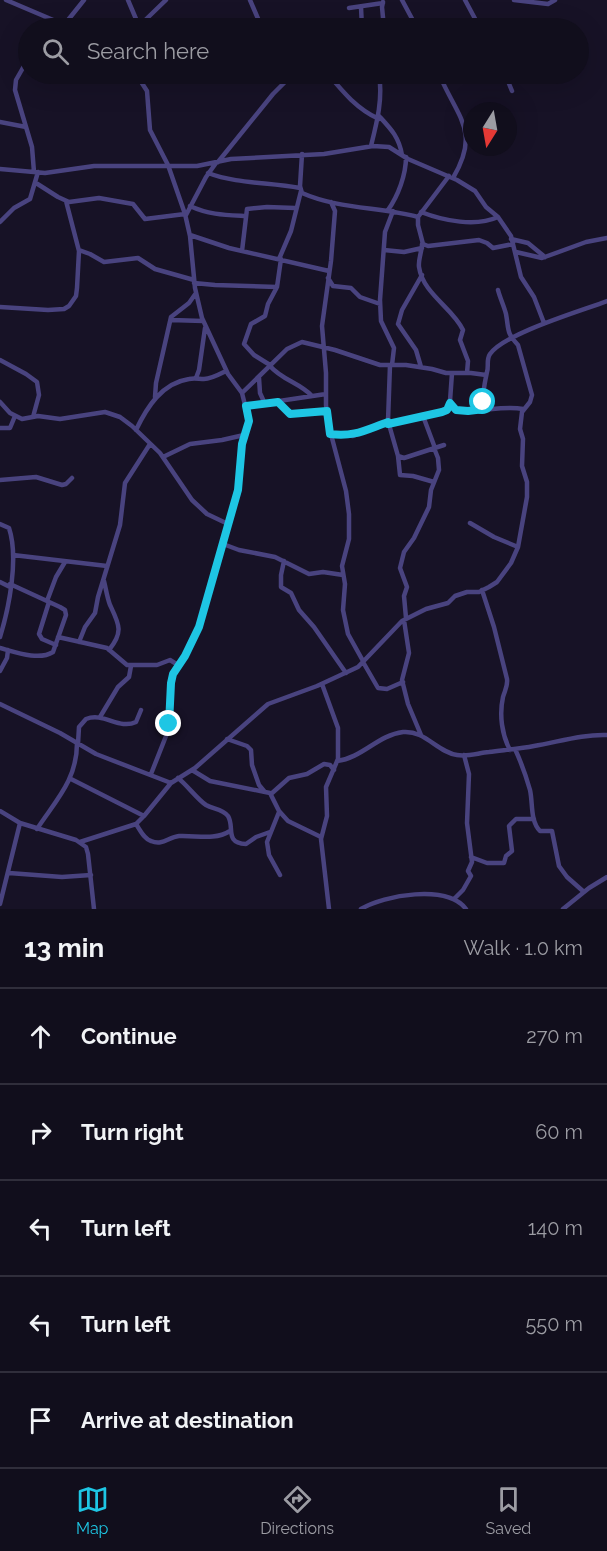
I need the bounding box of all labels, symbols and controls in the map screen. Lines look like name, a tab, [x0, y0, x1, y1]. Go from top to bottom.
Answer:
search box	[18, 18, 589, 84]
icon: search	[39, 35, 72, 68]
text: Search here	[87, 38, 209, 64]
north arrow	[463, 102, 517, 156]
route start	[469, 388, 495, 414]
route end	[155, 710, 181, 736]
text: 13 min	[24, 933, 104, 963]
text: Walk · 1.0 km	[464, 936, 583, 960]
icon: ahead	[24, 1020, 57, 1053]
text: Continue	[81, 1023, 177, 1049]
text: 270 m	[526, 1024, 583, 1048]
icon: right	[24, 1116, 57, 1149]
text: Turn right	[81, 1119, 184, 1145]
text: 60 m	[535, 1120, 583, 1144]
icon: left	[24, 1212, 57, 1245]
text: Turn left	[81, 1215, 171, 1241]
text: 140 m	[528, 1216, 583, 1240]
icon: left	[24, 1308, 57, 1341]
text: Turn left	[81, 1311, 171, 1337]
text: 550 m	[525, 1312, 583, 1336]
icon: arrive	[24, 1404, 57, 1437]
text: Arrive at destination	[81, 1407, 294, 1433]
tab: Map	[76, 1483, 109, 1538]
tab: Directions	[260, 1483, 334, 1538]
tab: Saved	[485, 1483, 531, 1538]

